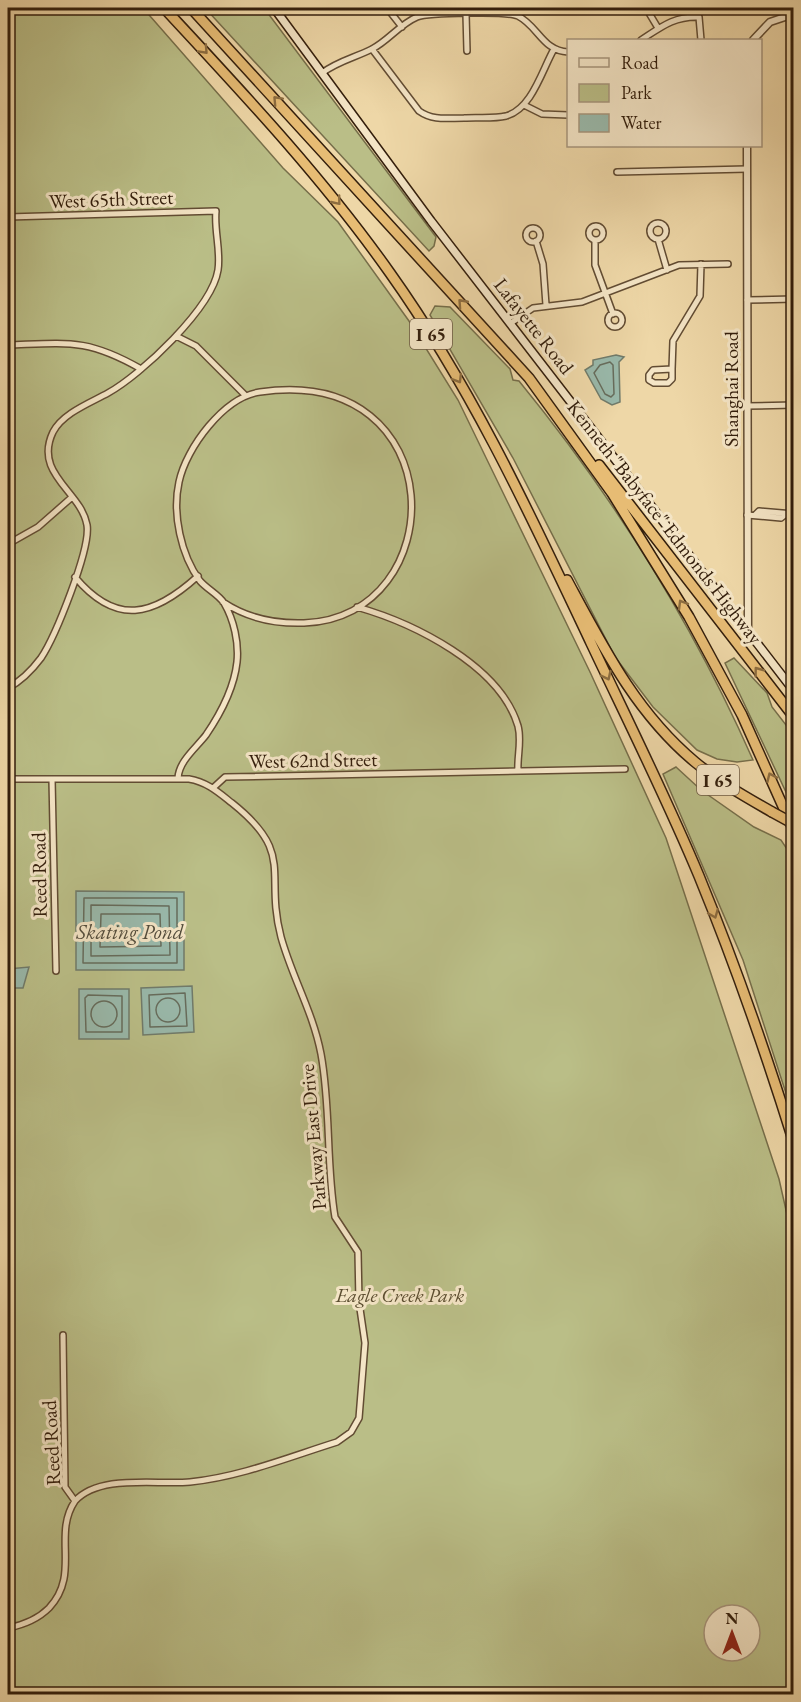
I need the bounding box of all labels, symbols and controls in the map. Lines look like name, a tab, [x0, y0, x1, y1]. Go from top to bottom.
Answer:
legend	[567, 39, 762, 147]
one-way arrow	[197, 44, 208, 54]
text: Road	[621, 51, 660, 74]
text: Park	[621, 81, 652, 104]
one-way arrow	[273, 97, 284, 107]
text: Water	[621, 111, 662, 134]
street label: West 65th Street	[48, 184, 174, 214]
one-way arrow	[329, 194, 340, 205]
street label: Lafayette Road	[488, 272, 580, 380]
one-way arrow	[458, 299, 469, 310]
road number: I 65	[410, 319, 452, 349]
street label: Shanghai Road	[718, 330, 744, 447]
one-way arrow	[451, 373, 463, 383]
street label: Kenneth "Babyface" Edmonds Highway	[562, 395, 769, 650]
one-way arrow	[677, 600, 689, 610]
one-way arrow	[754, 667, 765, 678]
one-way arrow	[600, 670, 611, 681]
street label: West 62nd Street	[248, 746, 378, 774]
road number: I 65	[697, 765, 739, 795]
one-way arrow	[766, 773, 778, 784]
street label: Reed Road	[25, 831, 53, 918]
one-way arrow	[707, 908, 719, 919]
water label: Skating Pond	[75, 918, 184, 945]
street label: Parkway East Drive	[294, 1063, 332, 1211]
park label: Eagle Creek Park	[335, 1282, 464, 1308]
street label: Reed Road	[36, 1399, 66, 1486]
north arrow	[702, 1603, 762, 1663]
text: N	[726, 1608, 739, 1629]

